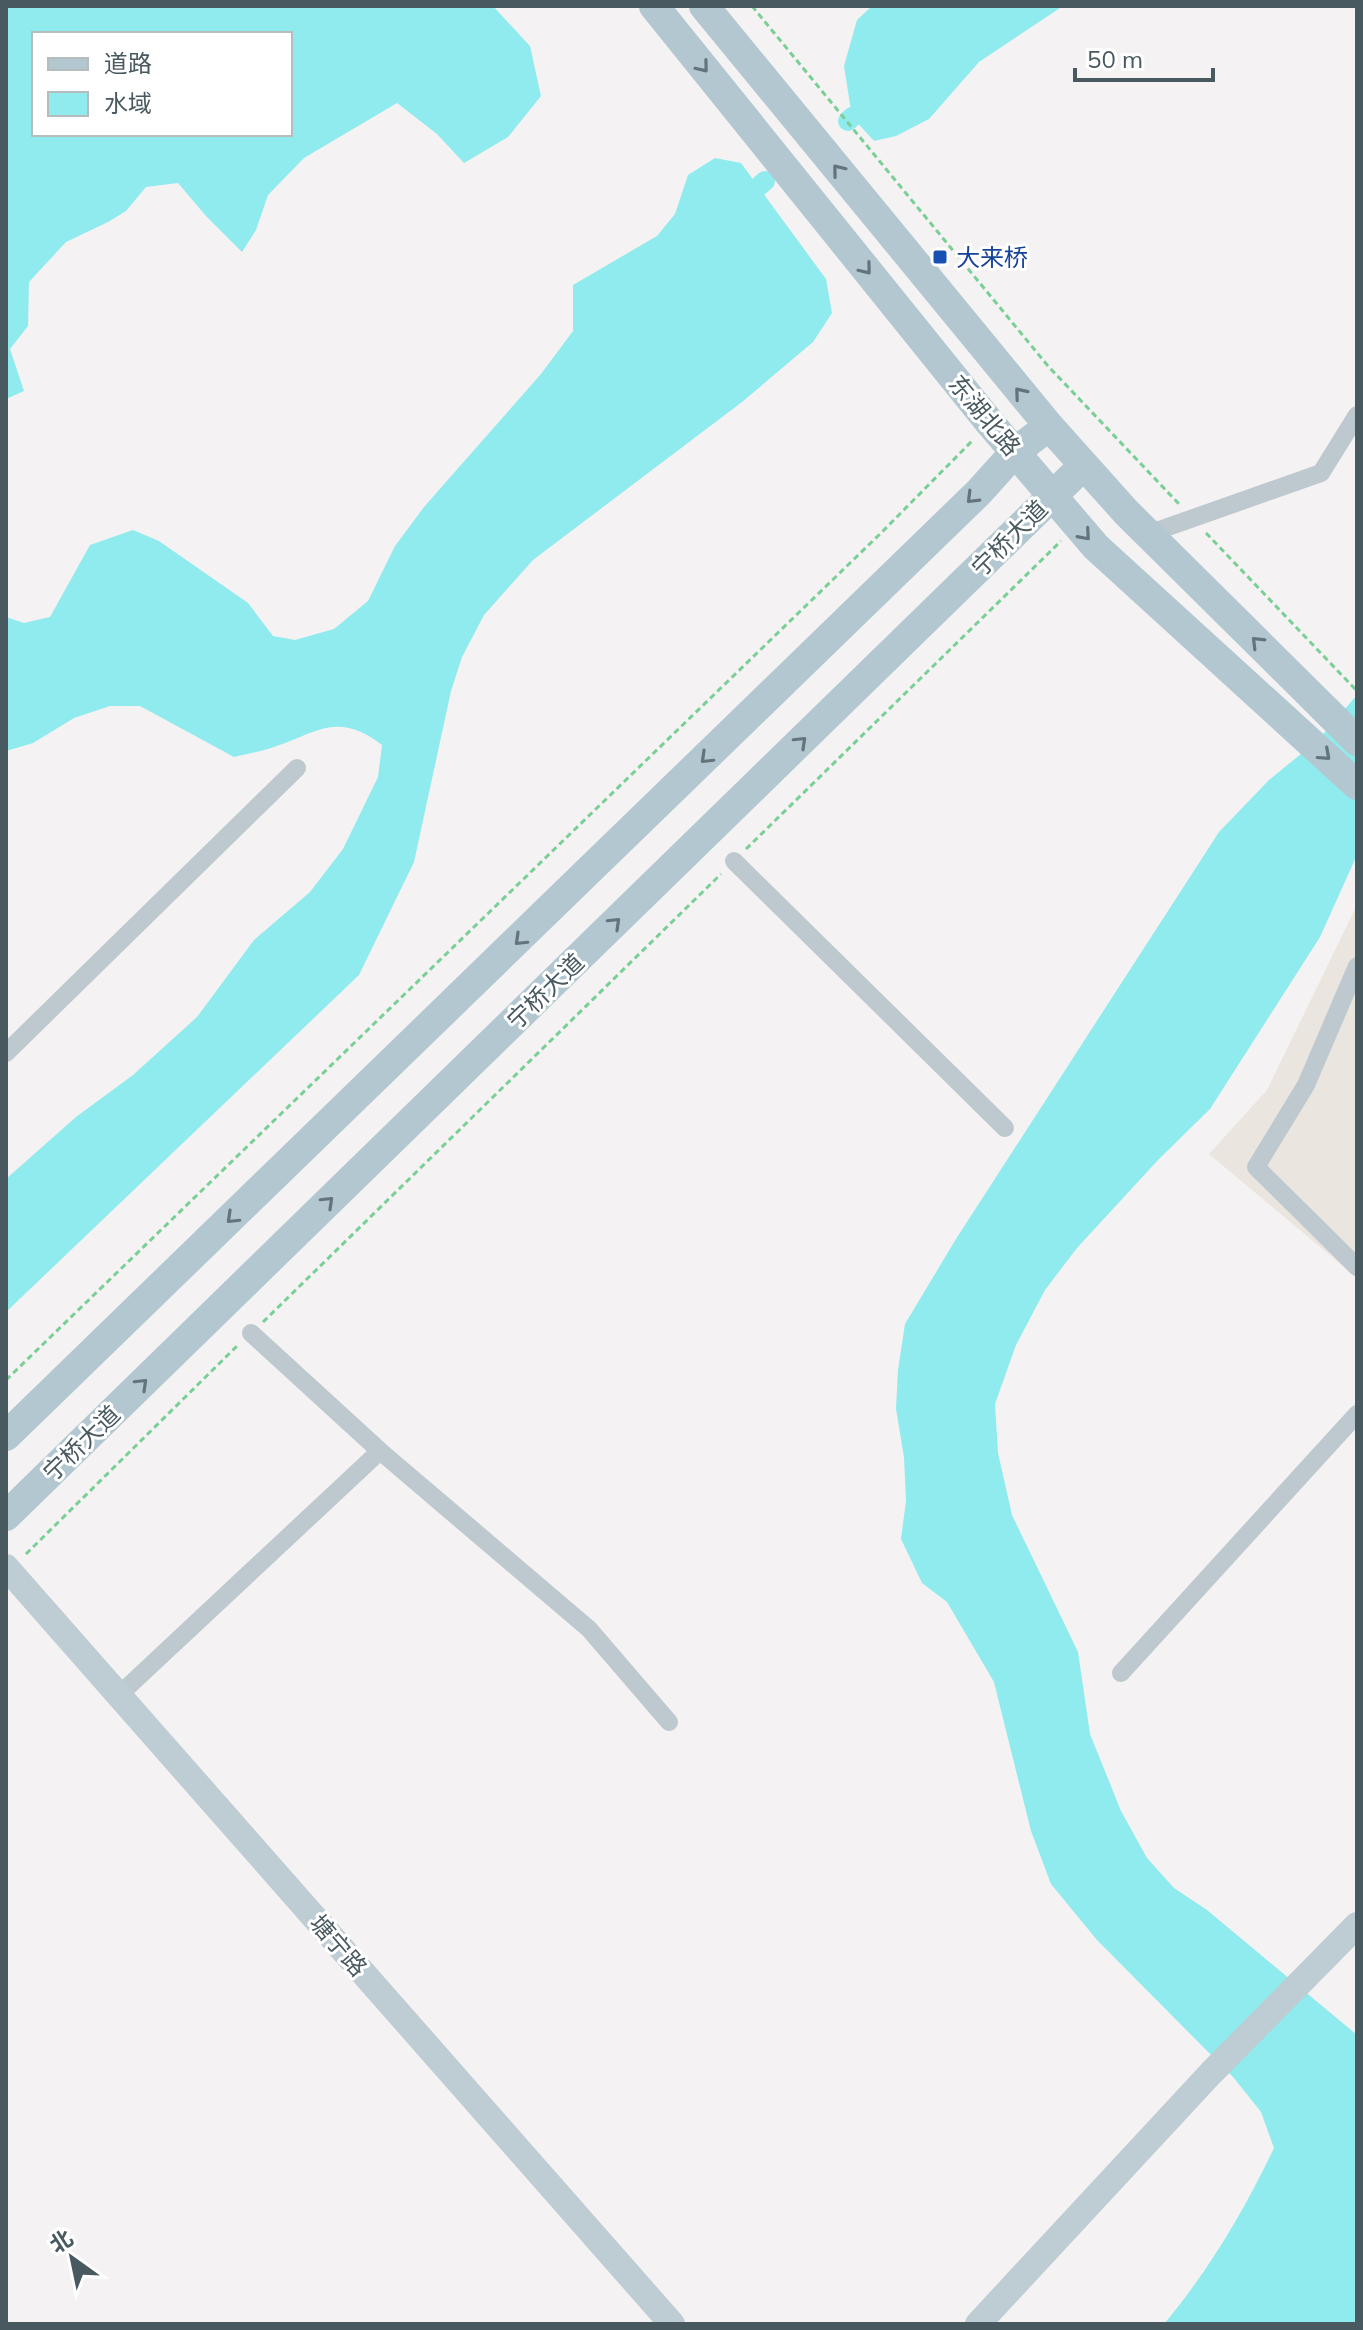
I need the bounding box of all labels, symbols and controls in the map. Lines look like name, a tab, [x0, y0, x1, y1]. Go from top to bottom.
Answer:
legend	[32, 32, 292, 136]
scale bar	[1075, 32, 1213, 82]
text: 50 m	[1087, 44, 1143, 74]
text: 道路	[104, 48, 152, 78]
one-way arrow	[693, 58, 708, 72]
text: 水域	[104, 88, 152, 118]
one-way arrow	[833, 165, 848, 179]
place label: 大来桥	[956, 242, 1028, 272]
marker: 大来桥	[931, 248, 949, 266]
one-way arrow	[857, 260, 871, 275]
street label: 东湖北路	[943, 369, 1027, 461]
one-way arrow	[1015, 387, 1030, 402]
one-way arrow	[967, 489, 981, 503]
street label: 宁桥大道	[964, 493, 1054, 583]
one-way arrow	[1075, 525, 1090, 540]
one-way arrow	[1252, 637, 1266, 651]
one-way arrow	[792, 737, 806, 751]
one-way arrow	[1316, 746, 1330, 761]
one-way arrow	[701, 749, 715, 763]
one-way arrow	[606, 918, 620, 932]
one-way arrow	[515, 930, 529, 945]
street label: 宁桥大道	[500, 947, 590, 1035]
one-way arrow	[319, 1197, 333, 1212]
one-way arrow	[227, 1208, 241, 1223]
one-way arrow	[133, 1379, 147, 1393]
street label: 宁桥大道	[36, 1399, 126, 1487]
street label: 塘宁路	[304, 1908, 374, 1982]
north arrow	[32, 2218, 112, 2298]
text: 北	[44, 2223, 78, 2259]

